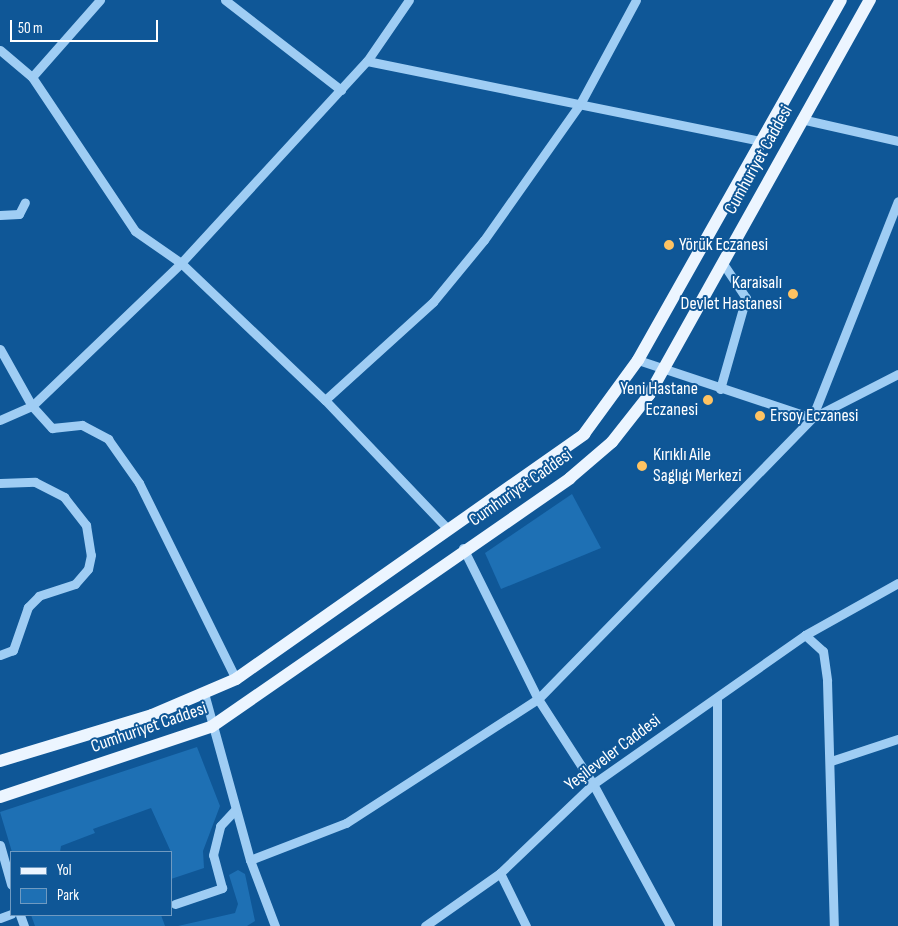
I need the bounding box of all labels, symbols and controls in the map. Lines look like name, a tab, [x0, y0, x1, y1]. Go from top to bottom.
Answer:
scale bar	[12, 10, 160, 42]
text: 50 m	[18, 19, 43, 38]
street label: Cumhuriyet Caddesi	[720, 102, 798, 218]
place label: Yörük Eczanesi	[679, 234, 768, 256]
marker: Yörük Eczanesi	[663, 239, 675, 251]
place label: Karaisalı Devlet Hastanesi	[681, 273, 782, 316]
marker: Karaisalı Devlet Hastanesi	[786, 287, 800, 301]
place label: Yeni Hastane Eczanesi	[620, 379, 698, 422]
marker: Yeni Hastane Eczanesi	[702, 394, 714, 406]
place label: Ersoy Eczanesi	[770, 405, 858, 427]
marker: Ersoy Eczanesi	[754, 410, 766, 422]
street label: Cumhuriyet Caddesi	[465, 444, 577, 532]
place label: Kırıklı Aile Saglıgı Merkezi	[653, 445, 742, 488]
marker: Kırıklı Aile Saglıgı Merkezi	[635, 459, 649, 473]
street label: Cumhuriyet Caddesi	[88, 698, 210, 758]
street label: Yeşileveler Caddesi	[561, 710, 665, 796]
legend	[10, 851, 172, 916]
text: Yol	[57, 861, 72, 880]
text: Park	[57, 886, 79, 905]

